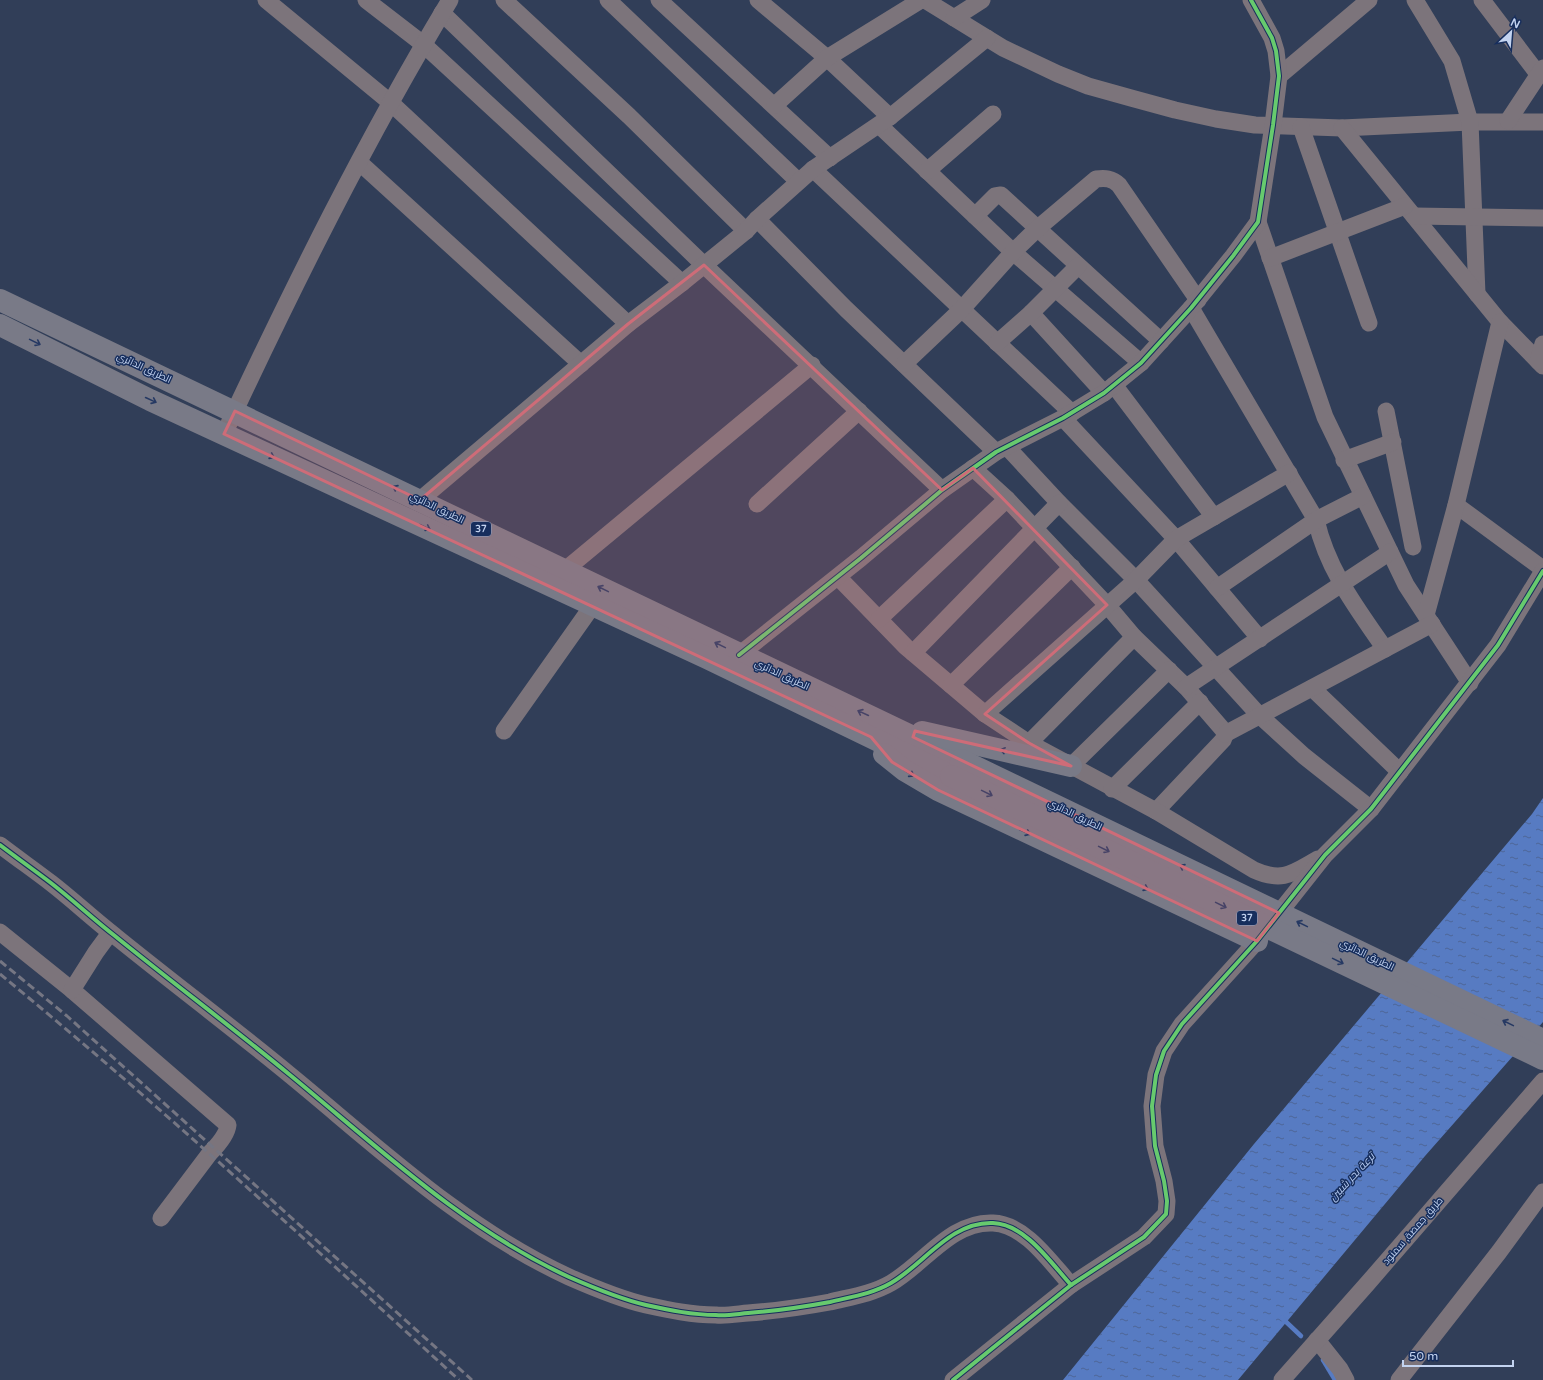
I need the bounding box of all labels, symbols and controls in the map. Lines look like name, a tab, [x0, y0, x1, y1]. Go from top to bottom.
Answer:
north arrow	[1491, 12, 1531, 52]
text: N	[1508, 16, 1522, 31]
one-way arrow	[29, 339, 41, 346]
street label: الطريق الدائري	[114, 350, 173, 387]
one-way arrow	[145, 397, 157, 404]
one-way arrow	[263, 452, 275, 459]
one-way arrow	[392, 485, 404, 492]
street label: الطريق الدائري	[407, 490, 466, 527]
road number: 37	[471, 522, 491, 536]
one-way arrow	[419, 524, 431, 531]
one-way arrow	[598, 585, 610, 592]
one-way arrow	[715, 641, 727, 648]
street label: الطريق الدائري	[752, 657, 811, 694]
one-way arrow	[857, 709, 869, 716]
one-way arrow	[1000, 747, 1013, 754]
one-way arrow	[903, 769, 914, 777]
one-way arrow	[980, 790, 992, 797]
street label: الطريق الدائري	[1045, 797, 1104, 834]
one-way arrow	[1019, 829, 1031, 836]
one-way arrow	[1098, 846, 1110, 853]
one-way arrow	[1180, 864, 1192, 871]
one-way arrow	[1136, 884, 1148, 891]
one-way arrow	[1215, 902, 1227, 909]
road number: 37	[1237, 911, 1257, 925]
one-way arrow	[1297, 920, 1309, 928]
street label: الطريق الدائري	[1337, 937, 1396, 974]
one-way arrow	[1332, 958, 1344, 965]
one-way arrow	[1502, 1019, 1514, 1026]
water label: ترعة بحر شبين	[1326, 1149, 1379, 1204]
street label: طريق جمصة, سمنود	[1380, 1195, 1446, 1267]
scale bar	[1403, 1342, 1513, 1368]
text: 50 m	[1409, 1349, 1438, 1363]

